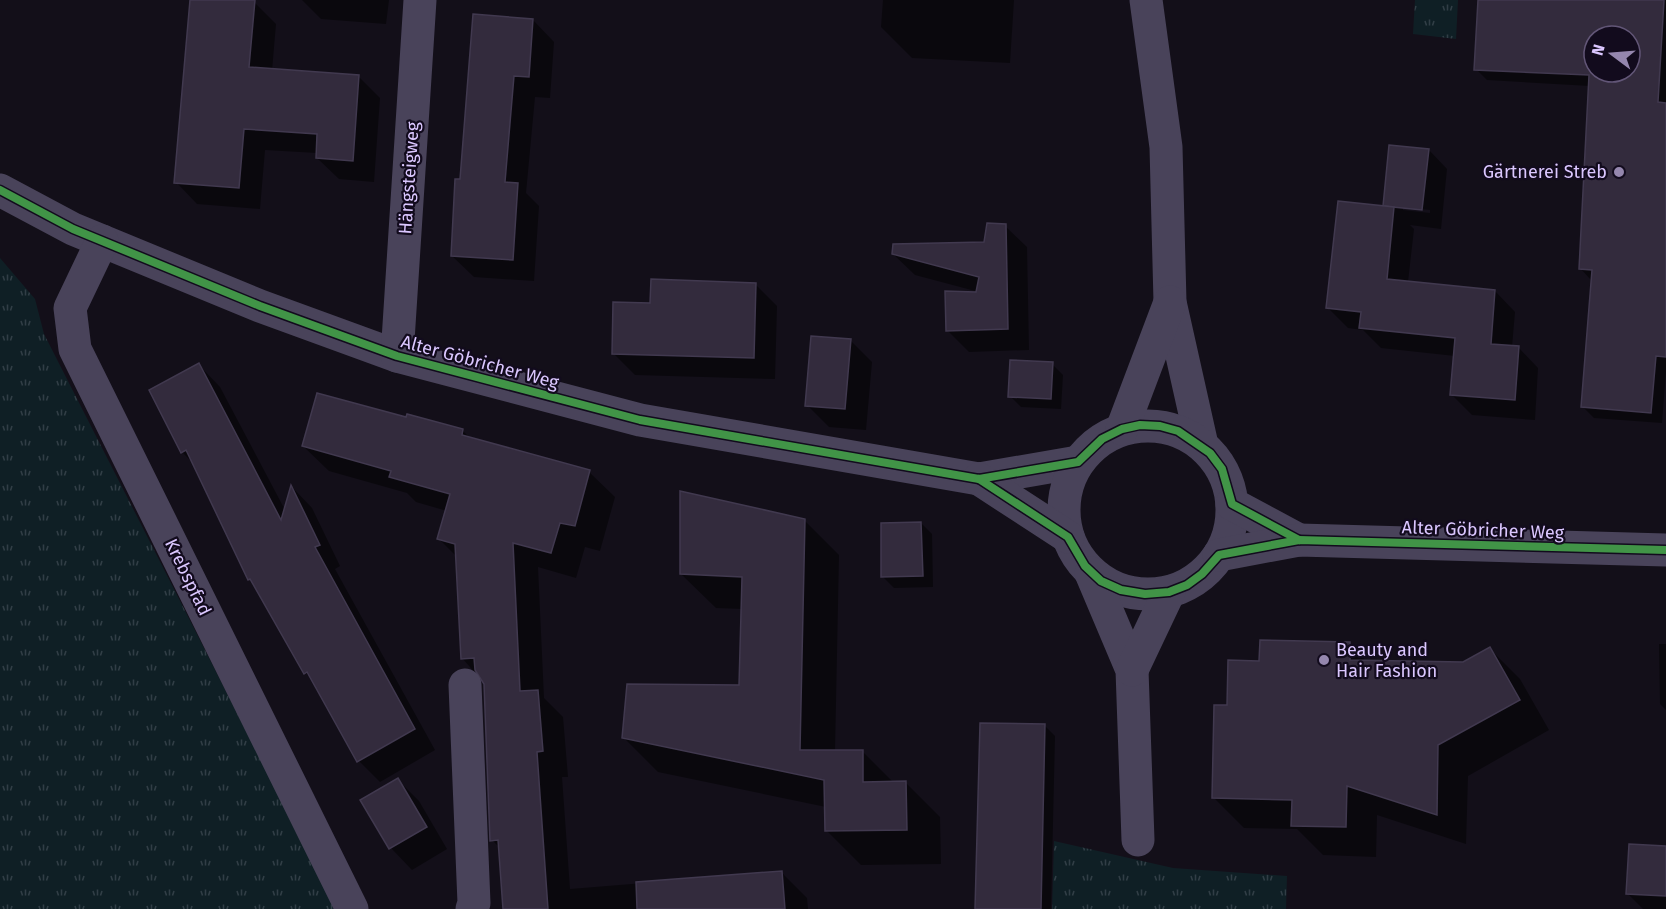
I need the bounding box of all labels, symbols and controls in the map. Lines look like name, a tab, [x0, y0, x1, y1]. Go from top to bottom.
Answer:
north arrow	[1582, 24, 1642, 84]
text: N	[1587, 42, 1609, 58]
street label: Hängsteigweg	[394, 120, 424, 235]
place label: Gärtnerei Streb	[1483, 161, 1607, 183]
marker: Gärtnerei Streb	[1612, 165, 1626, 179]
street label: Alter Göbricher Weg	[399, 330, 562, 394]
street label: Alter Göbricher Weg	[1401, 516, 1565, 544]
street label: Krebspfad	[160, 535, 216, 619]
place label: Beauty and Hair Fashion	[1336, 639, 1437, 682]
marker: Beauty and Hair Fashion	[1317, 653, 1331, 667]

